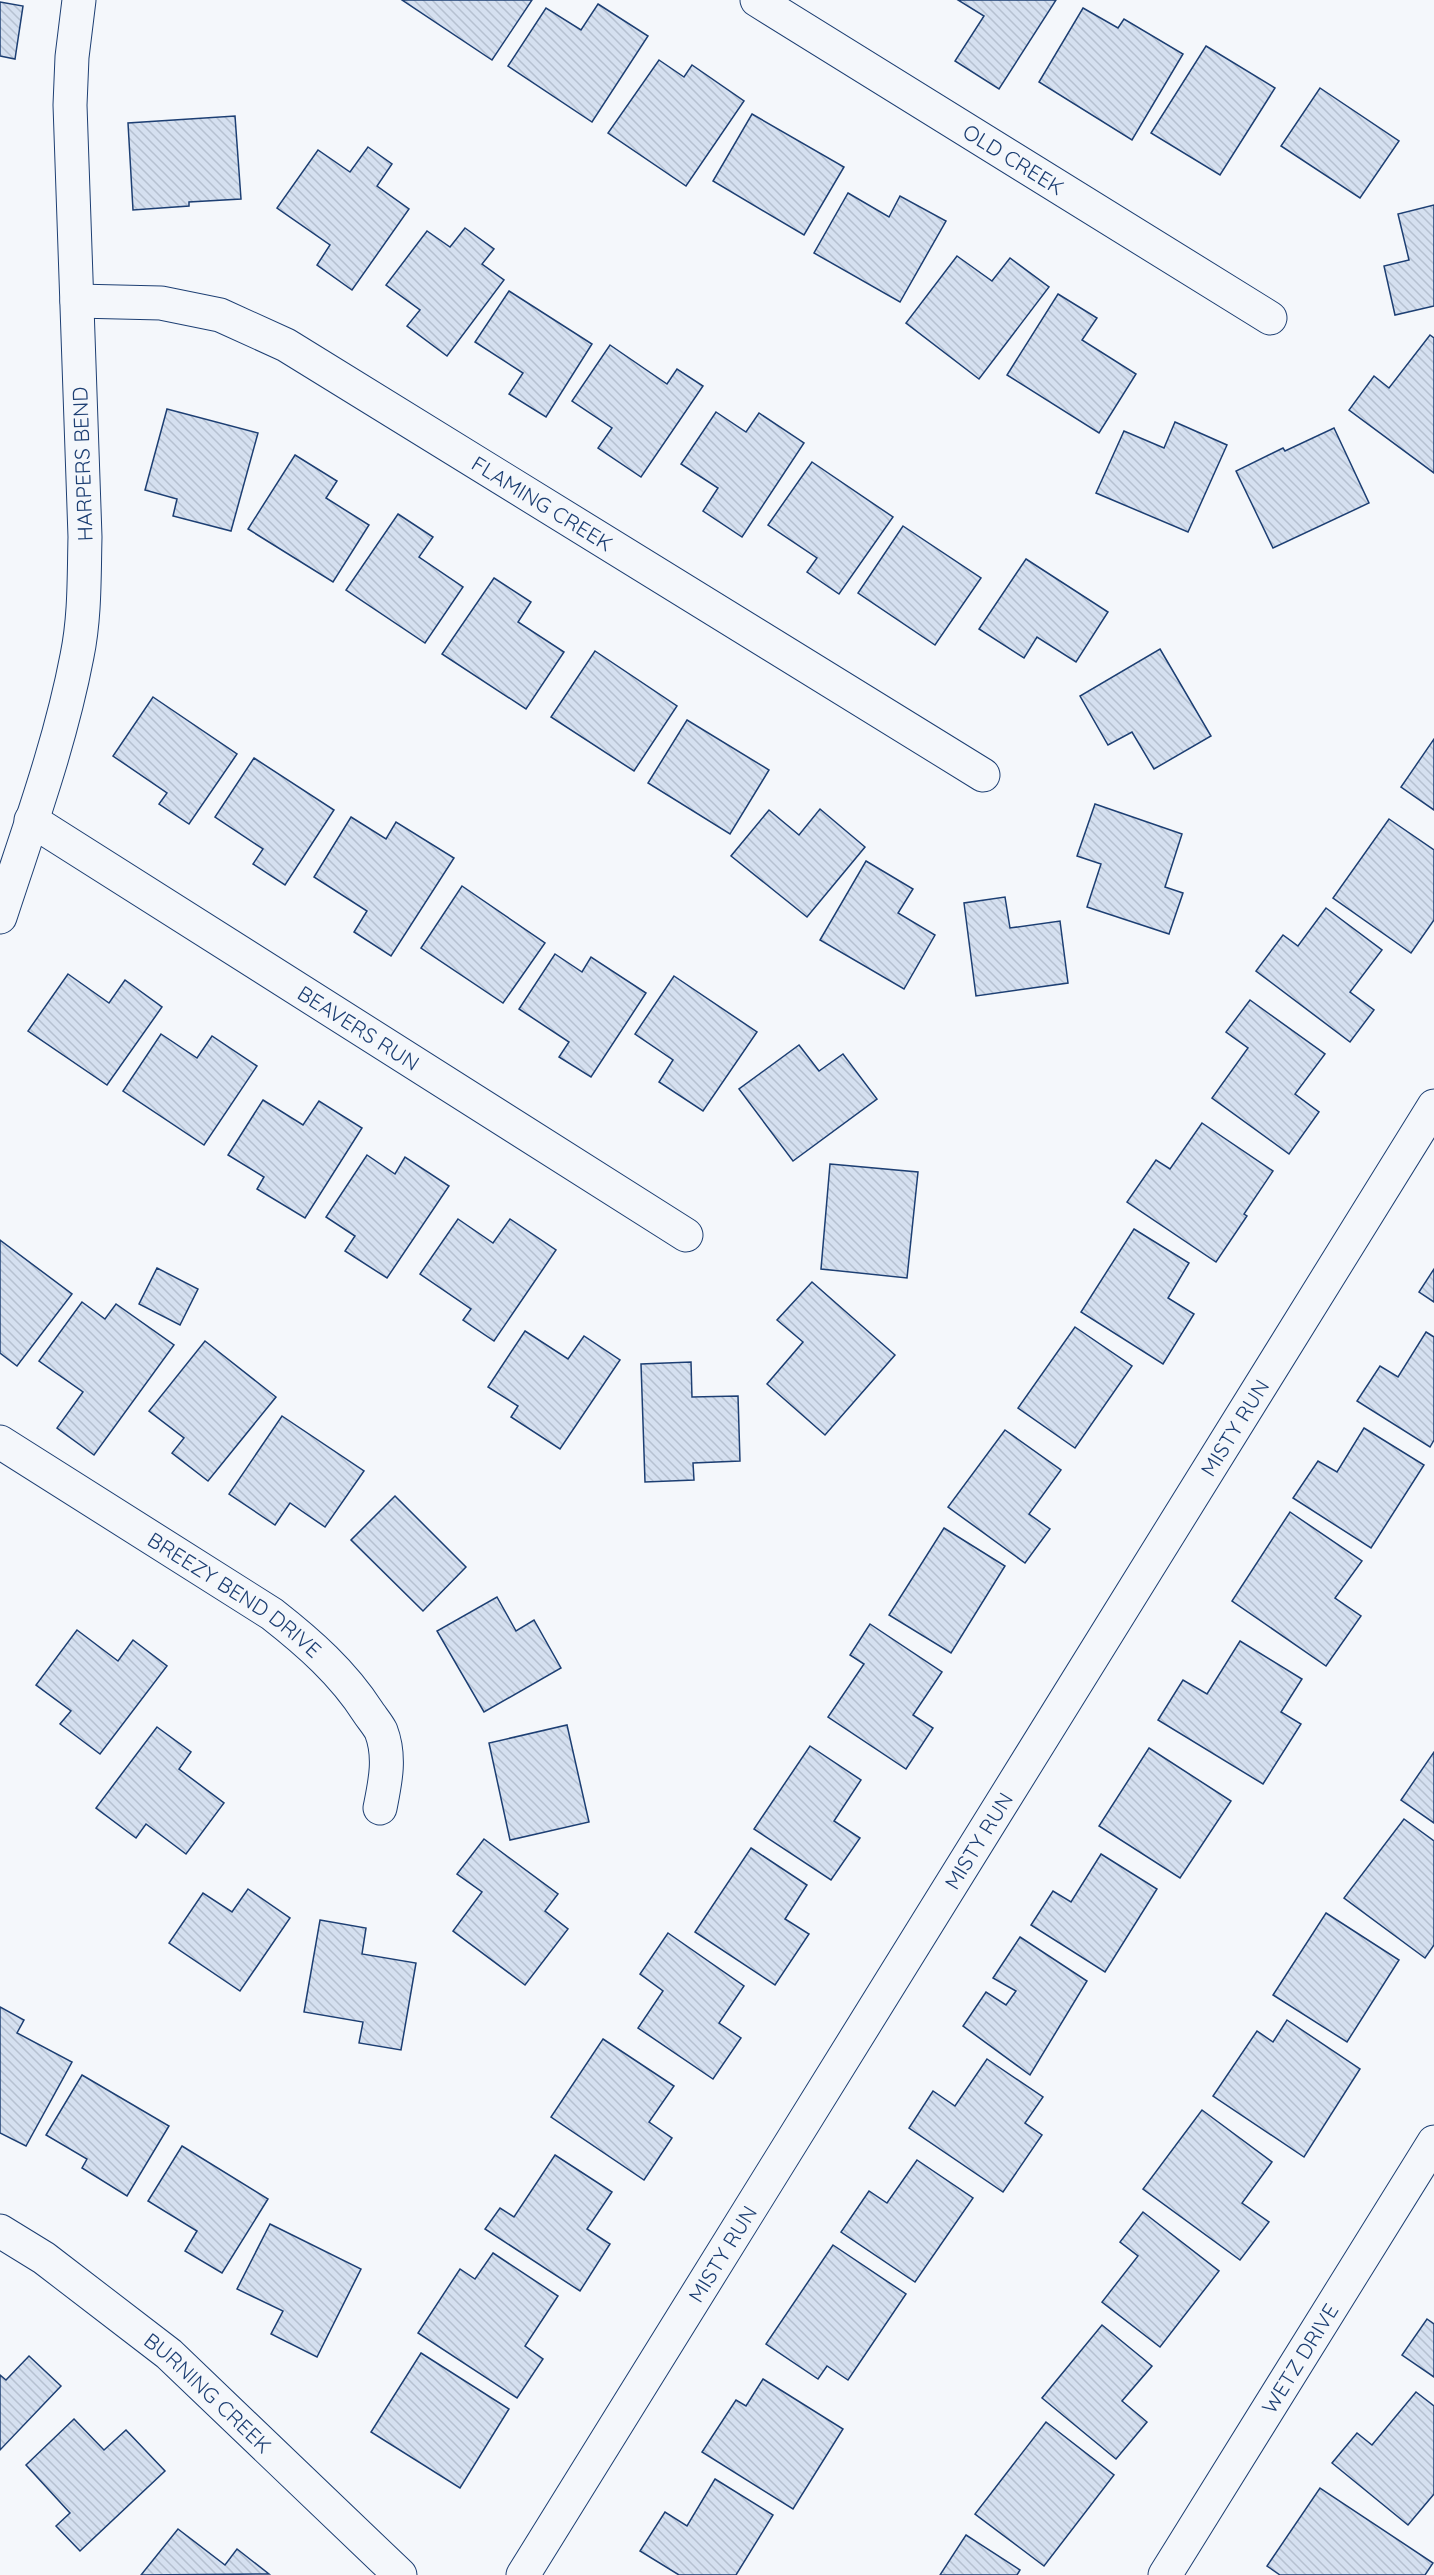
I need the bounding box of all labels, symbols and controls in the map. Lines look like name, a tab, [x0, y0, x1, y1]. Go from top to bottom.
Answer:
street label: OLD CREEK	[958, 118, 1069, 200]
street label: HARPERS BEND	[66, 386, 98, 542]
street label: FLAMING CREEK	[467, 450, 618, 556]
street label: BEAVERS RUN	[293, 979, 424, 1076]
street label: MISTY RUN	[1195, 1375, 1274, 1481]
street label: BREEZY BEND DRIVE	[143, 1526, 327, 1663]
street label: MISTY RUN	[939, 1788, 1018, 1894]
street label: MISTY RUN	[682, 2201, 762, 2307]
street label: WETZ DRIVE	[1256, 2299, 1343, 2418]
street label: BURNING CREEK	[139, 2327, 277, 2458]

